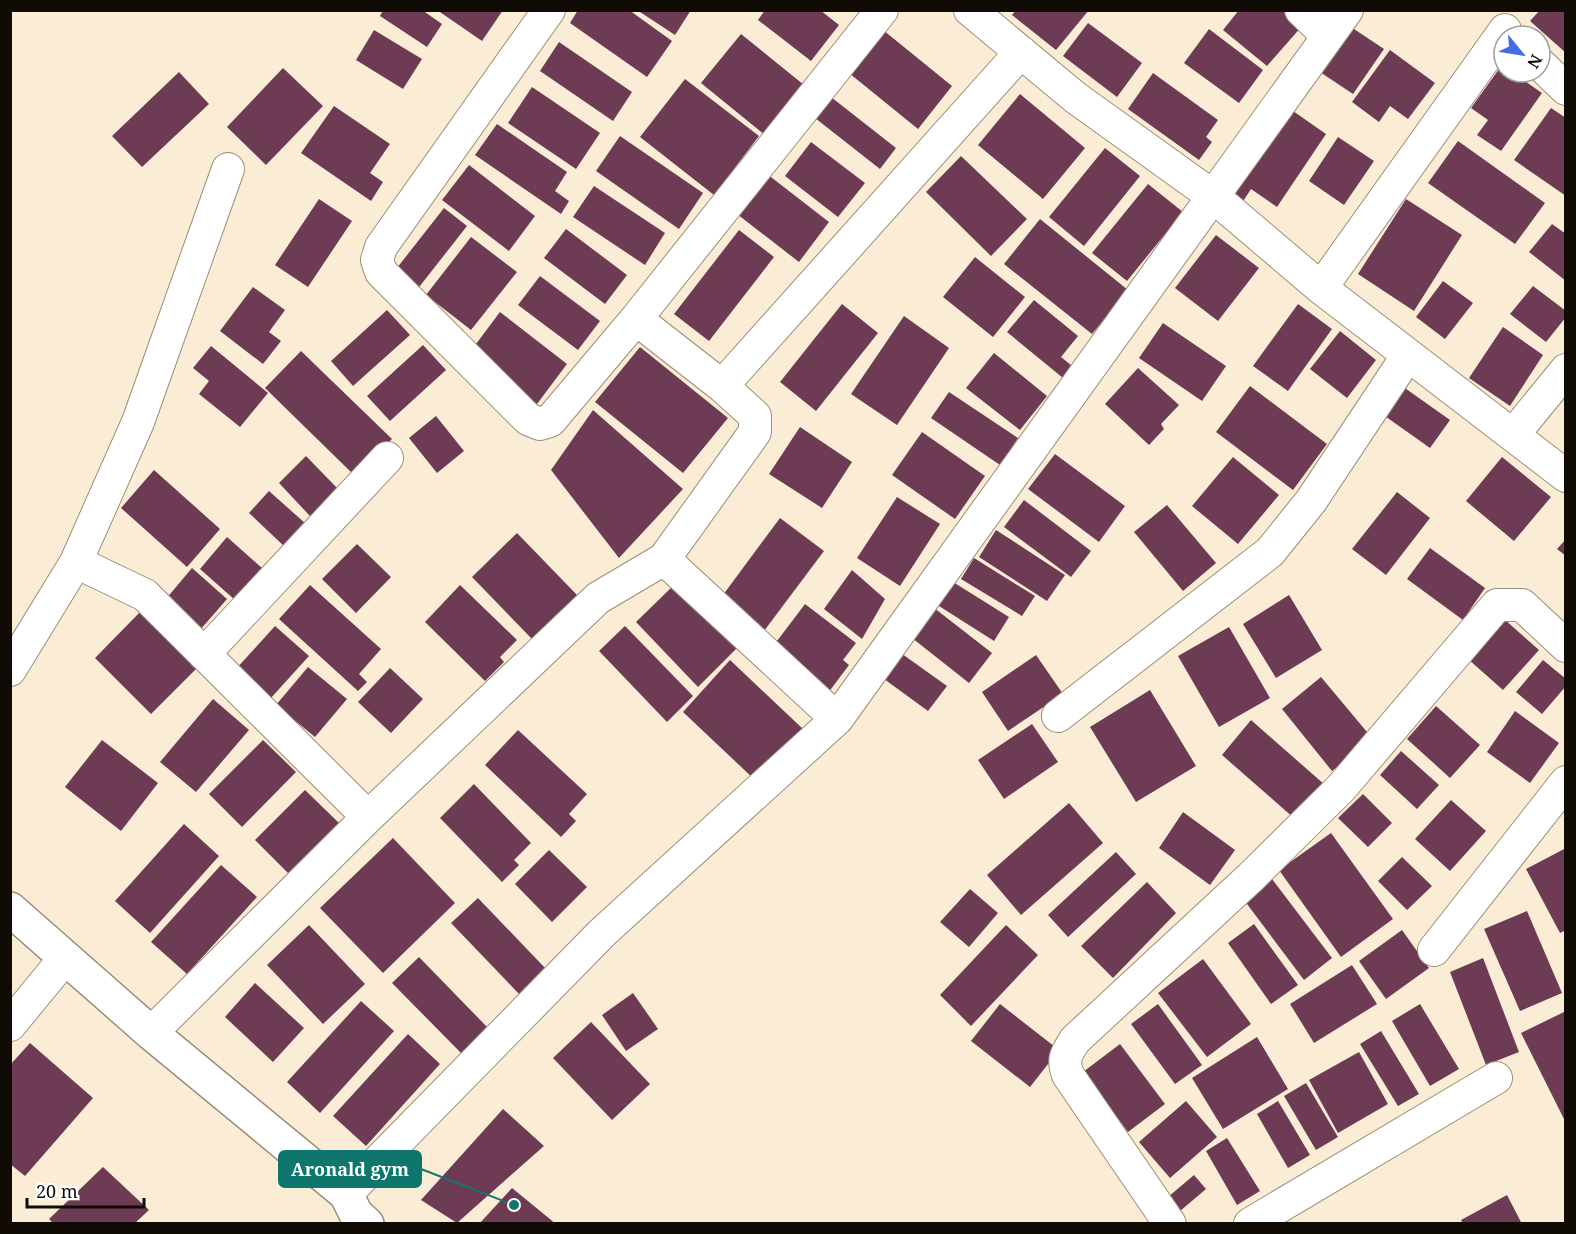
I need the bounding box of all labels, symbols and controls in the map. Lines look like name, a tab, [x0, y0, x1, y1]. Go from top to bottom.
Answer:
north arrow	[1492, 24, 1552, 84]
text: N	[1522, 51, 1548, 73]
callout: Aronald gym	[279, 1151, 421, 1187]
text: Aronald gym	[291, 1157, 409, 1181]
scale bar	[27, 1171, 144, 1209]
text: 20 m	[36, 1179, 78, 1203]

